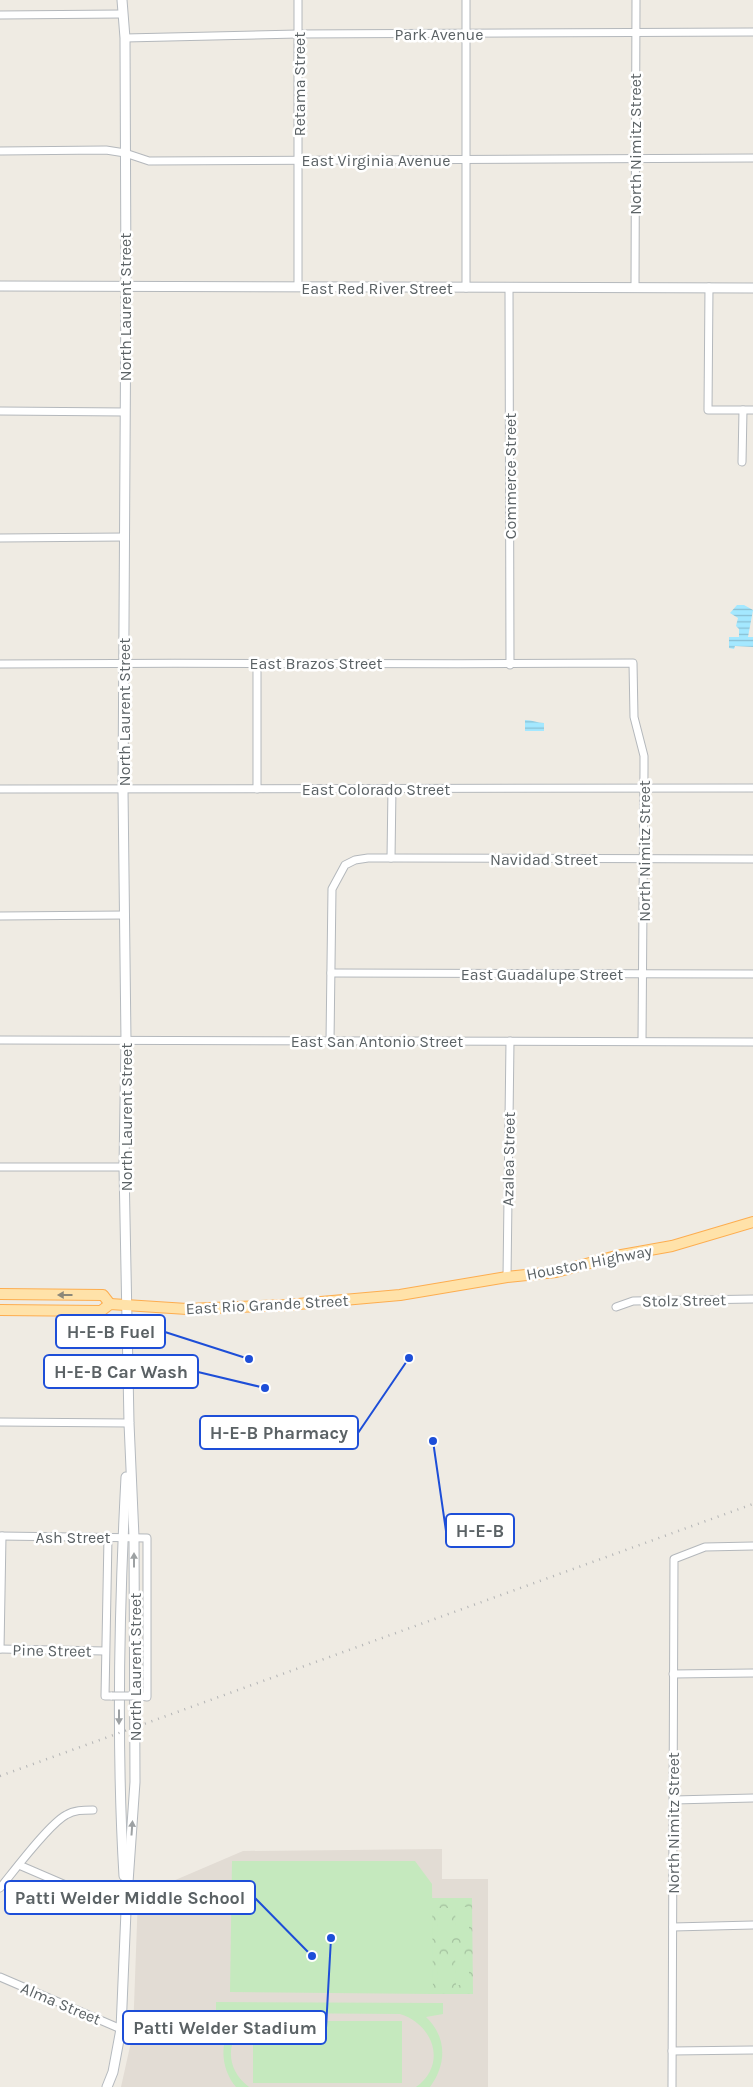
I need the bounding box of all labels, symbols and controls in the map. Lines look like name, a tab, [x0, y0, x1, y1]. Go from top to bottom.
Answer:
street label: Park Avenue	[395, 25, 483, 44]
street label: Retama Street	[290, 32, 309, 136]
street label: North Nimitz Street	[626, 73, 645, 215]
street label: East Virginia Avenue	[302, 151, 450, 170]
street label: North Laurent Street	[116, 233, 135, 381]
street label: East Red River Street	[301, 279, 453, 298]
street label: Commerce Street	[501, 413, 520, 539]
street label: North Laurent Street	[115, 638, 134, 786]
street label: East Brazos Street	[249, 654, 383, 673]
street label: East Colorado Street	[302, 780, 450, 799]
street label: North Nimitz Street	[635, 780, 654, 922]
street label: Navidad Street	[490, 850, 598, 869]
street label: East Guadalupe Street	[461, 965, 623, 984]
street label: East San Antonio Street	[291, 1032, 463, 1051]
street label: North Laurent Street	[117, 1043, 136, 1191]
street label: Azalea Street	[498, 1111, 519, 1207]
street label: Houston Highway	[525, 1241, 654, 1284]
street label: Stolz Street	[642, 1290, 726, 1311]
one-way arrow	[57, 1291, 73, 1299]
street label: East Rio Grande Street	[185, 1291, 349, 1318]
callout: H-E-B Fuel	[56, 1315, 165, 1348]
text: H-E-B Fuel	[67, 1321, 155, 1343]
callout: H-E-B Car Wash	[44, 1355, 198, 1388]
text: H-E-B Car Wash	[54, 1361, 188, 1383]
callout: H-E-B Pharmacy	[200, 1416, 358, 1449]
text: H-E-B Pharmacy	[210, 1422, 348, 1444]
callout: H-E-B	[446, 1514, 514, 1547]
text: H-E-B	[456, 1520, 504, 1542]
street label: Ash Street	[36, 1528, 110, 1547]
one-way arrow	[130, 1552, 138, 1568]
street label: North Laurent Street	[126, 1593, 145, 1741]
street label: Pine Street	[12, 1640, 92, 1661]
one-way arrow	[115, 1709, 123, 1725]
street label: North Nimitz Street	[664, 1752, 683, 1894]
one-way arrow	[128, 1819, 136, 1835]
callout: Patti Welder Middle School	[5, 1881, 255, 1914]
text: Patti Welder Middle School	[15, 1887, 245, 1909]
street label: Alma Street	[18, 1978, 104, 2029]
callout: Patti Welder Stadium	[123, 2011, 326, 2044]
text: Patti Welder Stadium	[133, 2017, 317, 2039]

